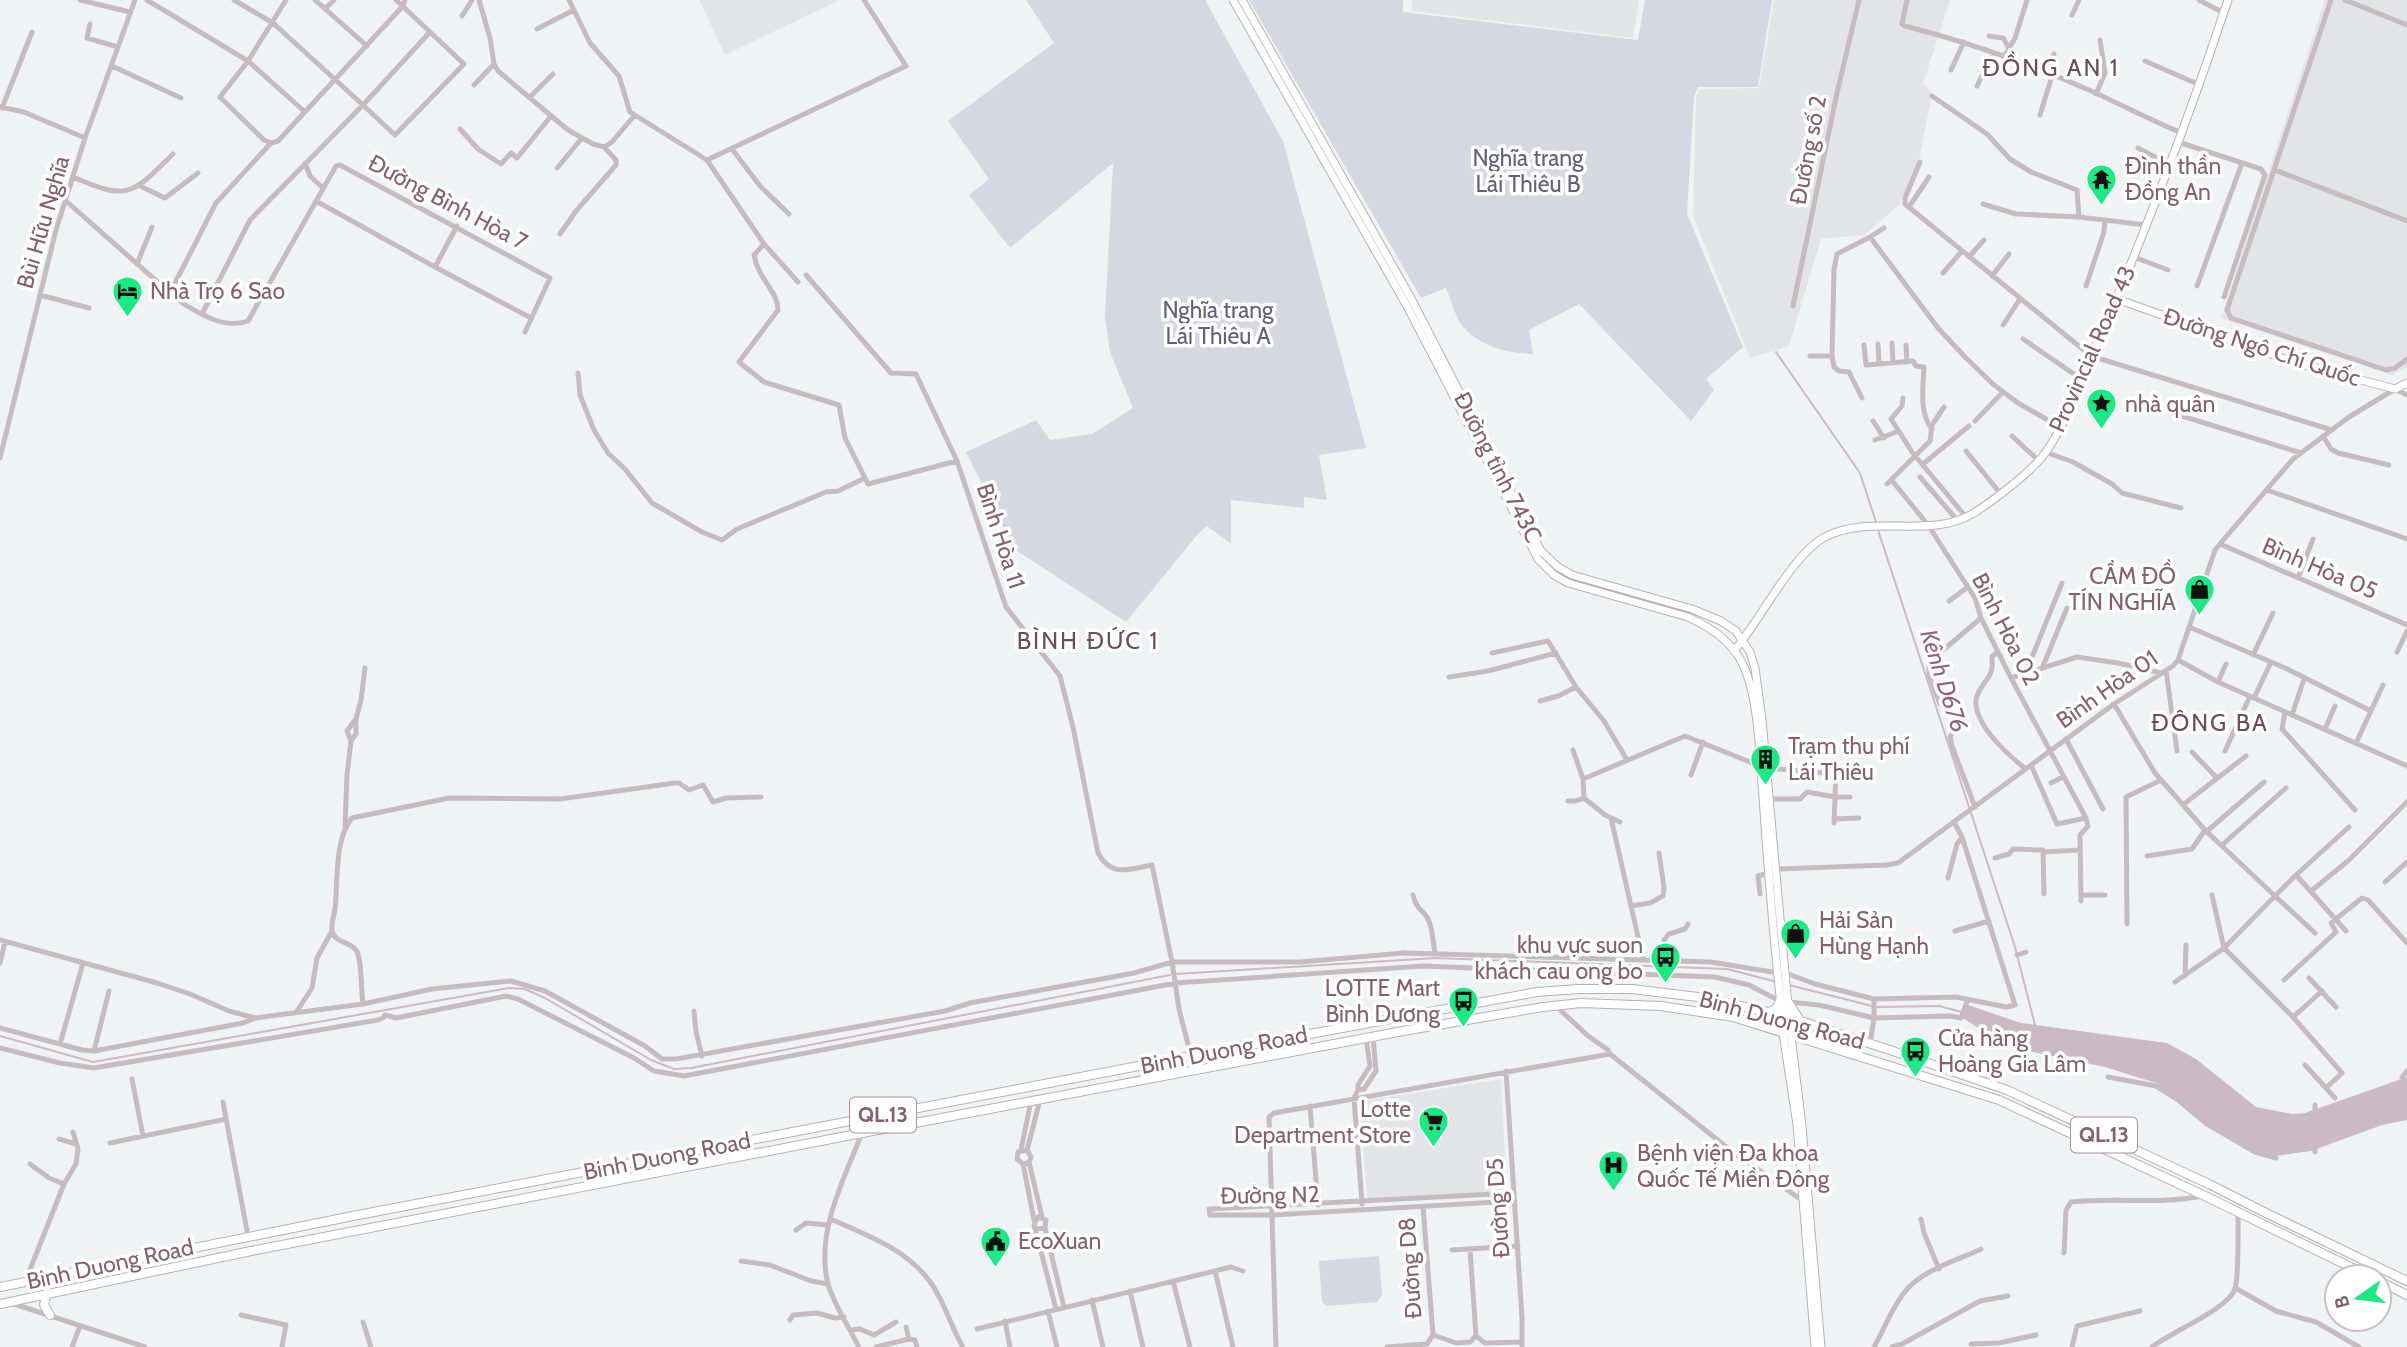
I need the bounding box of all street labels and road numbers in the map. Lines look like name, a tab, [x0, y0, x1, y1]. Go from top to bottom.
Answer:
street label: Đường số 2	[1784, 93, 1832, 207]
street label: Đường Bình Hòa 7	[364, 148, 533, 256]
street label: Bùi Hữu Nghĩa	[11, 152, 75, 292]
street label: Provincial Road 43	[2043, 261, 2141, 437]
street label: Đường Ngô Chí Quốc	[2160, 302, 2364, 392]
street label: Đường tỉnh 743C	[1448, 387, 1548, 547]
street label: Bình Hòa 11	[971, 480, 1031, 592]
street label: Bình Hòa 05	[2258, 531, 2382, 605]
street label: Bình Hòa 02	[1966, 568, 2046, 690]
street label: Bình Hòa 01	[2051, 644, 2163, 734]
street label: Binh Duong Road	[1696, 985, 1868, 1055]
street label: Binh Duong Road	[1138, 1020, 1310, 1080]
road number: QL.13	[850, 1098, 916, 1132]
road number: QL.13	[2071, 1118, 2137, 1152]
street label: Binh Duong Road	[581, 1126, 753, 1186]
street label: Đường D5	[1481, 1157, 1515, 1259]
street label: Đường N2	[1220, 1180, 1320, 1210]
street label: Đường D8	[1392, 1216, 1428, 1320]
street label: Binh Duong Road	[24, 1233, 196, 1295]

